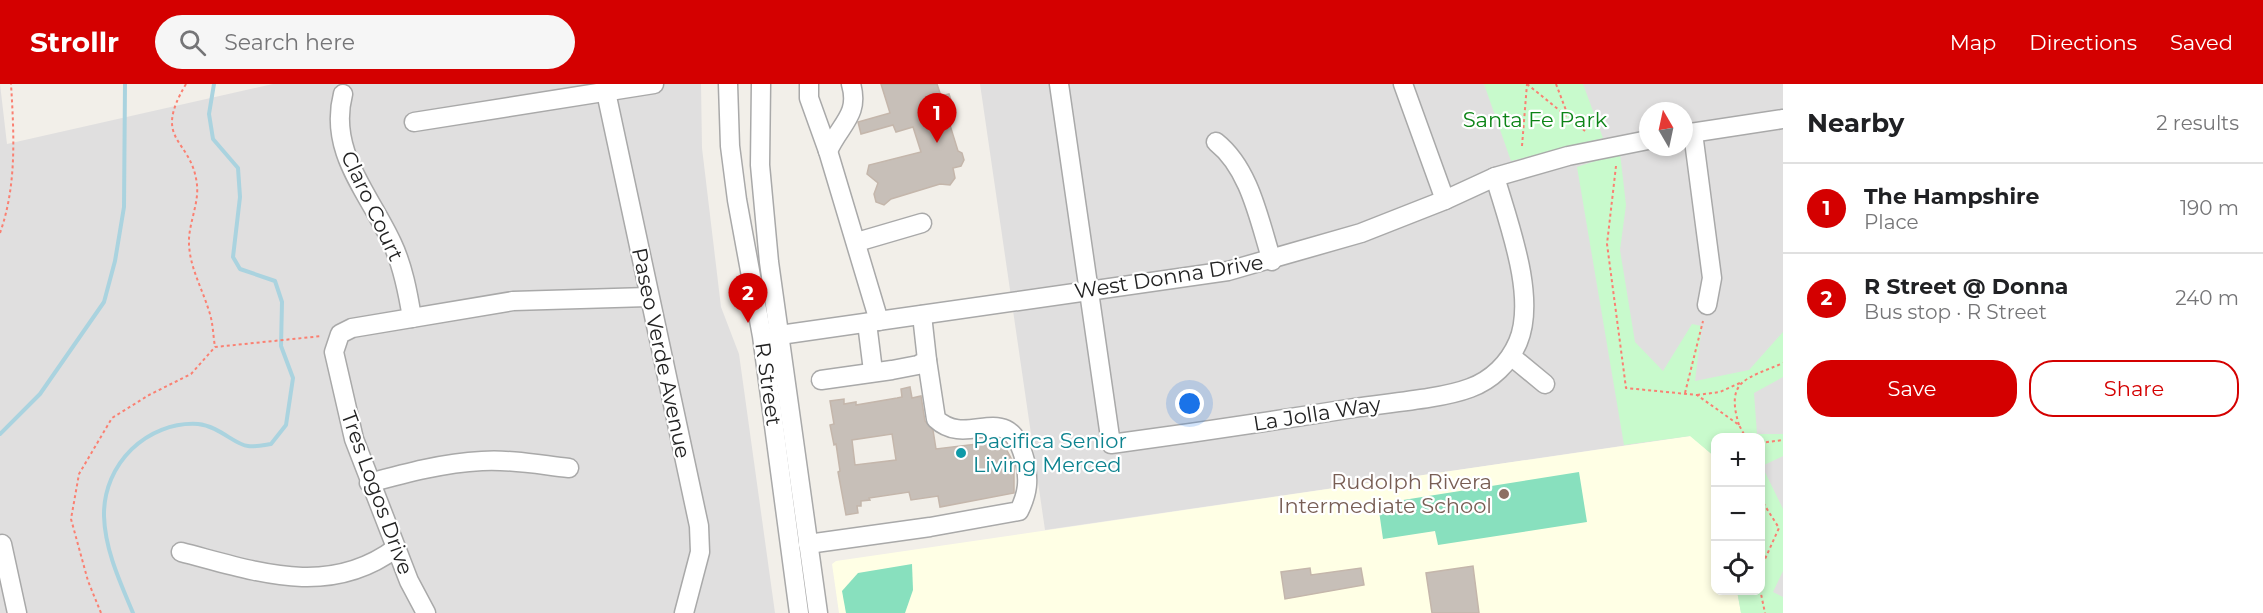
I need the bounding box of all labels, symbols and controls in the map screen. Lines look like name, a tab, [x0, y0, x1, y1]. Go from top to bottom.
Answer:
search box	[155, 15, 575, 69]
text: Strollr	[30, 25, 119, 59]
icon: search	[176, 26, 209, 59]
text: Search here	[224, 29, 355, 56]
text: Map	[1950, 30, 1996, 55]
text: Directions	[2029, 30, 2137, 55]
text: Saved	[2170, 30, 2233, 55]
pin: 1	[918, 94, 956, 143]
north arrow	[1639, 102, 1693, 156]
park label: Santa Fe Park	[1463, 107, 1608, 132]
text: Nearby	[1807, 107, 1904, 139]
text: 2 results	[2156, 111, 2239, 135]
street label: Claro Court	[336, 147, 409, 265]
text: The Hampshire	[1864, 183, 2039, 210]
text: 1	[1823, 196, 1830, 220]
text: 190 m	[2180, 196, 2239, 220]
text: Place	[1864, 210, 1919, 234]
street label: Paseo Verde Avenue	[627, 245, 696, 461]
street label: West Donna Drive	[1073, 249, 1265, 304]
text: R Street @ Donna	[1864, 273, 2068, 300]
pin: 2	[728, 274, 768, 323]
text: 2	[1821, 286, 1832, 310]
text: 240 m	[2175, 286, 2239, 310]
text: Bus stop · R Street	[1864, 300, 2047, 324]
street label: R Street	[750, 341, 787, 427]
button: Save	[1807, 360, 2017, 417]
button: Share	[2029, 360, 2239, 417]
your location	[1175, 389, 1204, 418]
street label: La Jolla Way	[1251, 391, 1383, 436]
street label: Tres Logos Drive	[336, 408, 419, 578]
place label: Pacifica Senior Living Merced	[973, 428, 1127, 477]
map controls	[1711, 433, 1765, 595]
button: +	[1711, 433, 1765, 487]
marker: Pacifica Senior Living Merced	[954, 446, 968, 460]
place label: Rudolph Rivera Intermediate School	[1278, 469, 1492, 518]
marker: Rudolph Rivera Intermediate School	[1497, 487, 1511, 501]
button: −	[1711, 487, 1765, 541]
button: locate	[1711, 541, 1765, 595]

